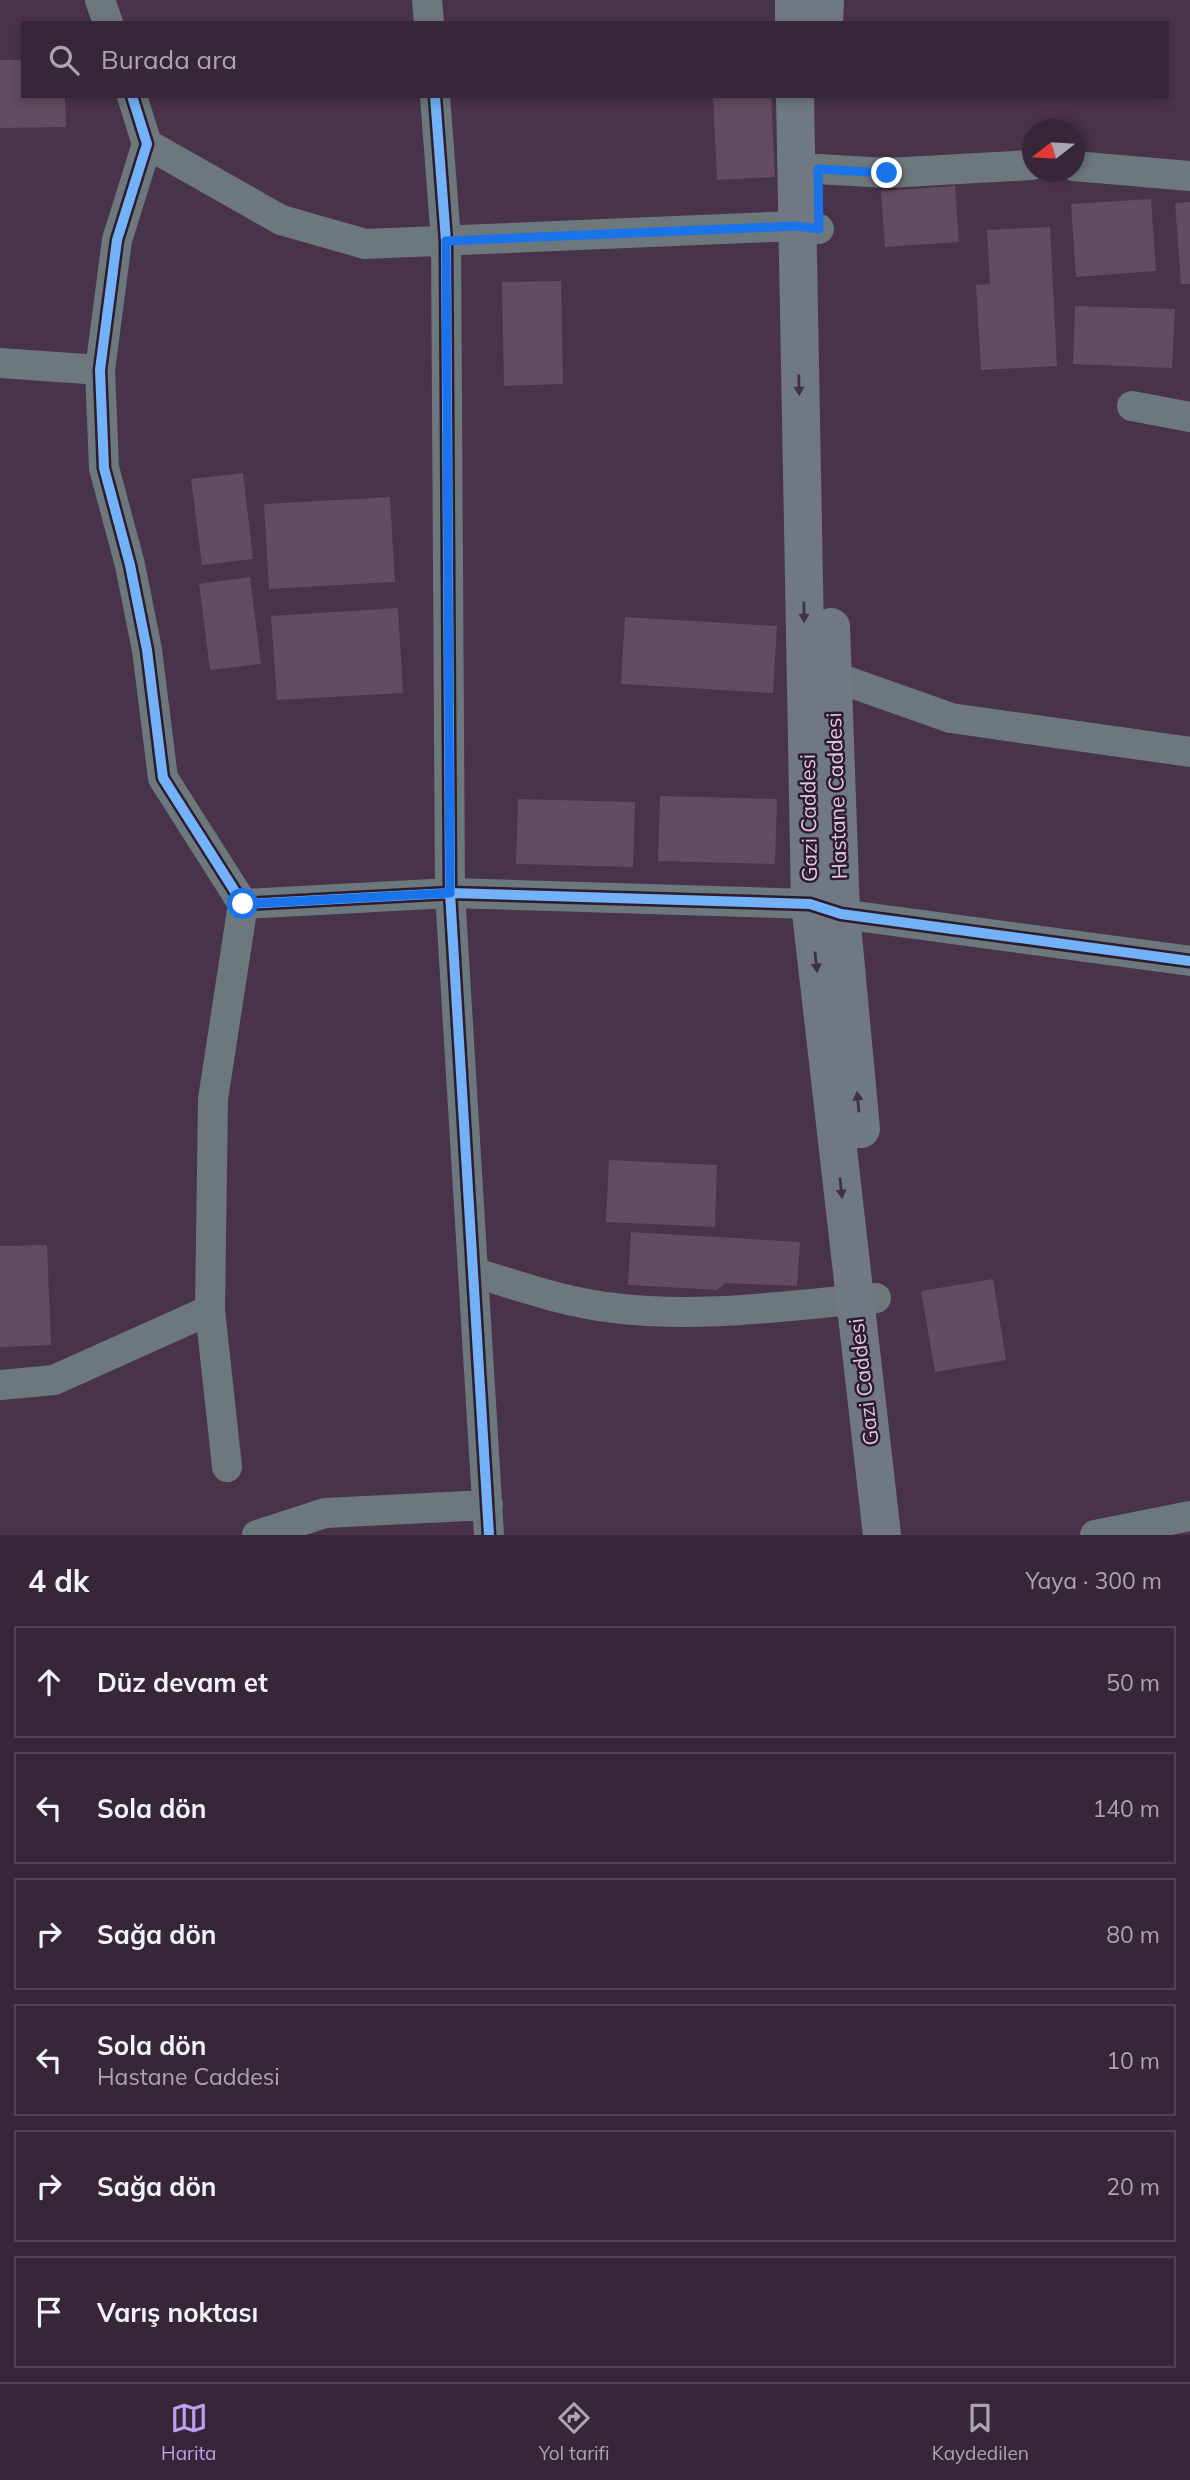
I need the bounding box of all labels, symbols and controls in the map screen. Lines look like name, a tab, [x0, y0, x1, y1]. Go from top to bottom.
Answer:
search box	[21, 21, 1169, 98]
icon: search	[45, 41, 83, 79]
text: Burada ara	[101, 43, 237, 76]
north arrow	[1022, 119, 1085, 182]
route end	[871, 157, 902, 188]
one-way arrow	[793, 374, 805, 396]
one-way arrow	[798, 602, 810, 624]
street label: Hastane Caddesi	[820, 712, 852, 880]
street label: Gazi Caddesi	[794, 754, 822, 882]
route start	[227, 888, 258, 919]
one-way arrow	[811, 951, 822, 973]
one-way arrow	[852, 1090, 863, 1112]
one-way arrow	[835, 1177, 846, 1199]
street label: Gazi Caddesi	[842, 1317, 884, 1447]
text: 4 dk	[28, 1562, 89, 1600]
text: Yaya · 300 m	[1025, 1566, 1162, 1595]
icon: ahead	[30, 1663, 68, 1701]
text: Düz devam et	[97, 1666, 268, 1699]
text: 50 m	[1106, 1668, 1160, 1697]
icon: left	[30, 1789, 68, 1827]
text: Sola dön	[97, 1792, 206, 1825]
text: 140 m	[1092, 1794, 1160, 1823]
icon: right	[30, 1915, 68, 1953]
text: Sağa dön	[97, 1918, 217, 1951]
text: 80 m	[1106, 1920, 1160, 1949]
text: Sola dön	[97, 2029, 206, 2062]
icon: left	[30, 2041, 68, 2079]
text: 10 m	[1106, 2046, 1160, 2075]
text: Hastane Caddesi	[97, 2062, 280, 2091]
icon: right	[30, 2167, 68, 2205]
text: Sağa dön	[97, 2170, 217, 2203]
text: 20 m	[1106, 2172, 1160, 2201]
icon: arrive	[30, 2293, 68, 2331]
text: Varış noktası	[97, 2296, 258, 2329]
tab: Harita	[161, 2399, 217, 2465]
tab: Yol tarifi	[539, 2399, 610, 2465]
tab: Kaydedilen	[932, 2399, 1029, 2465]

